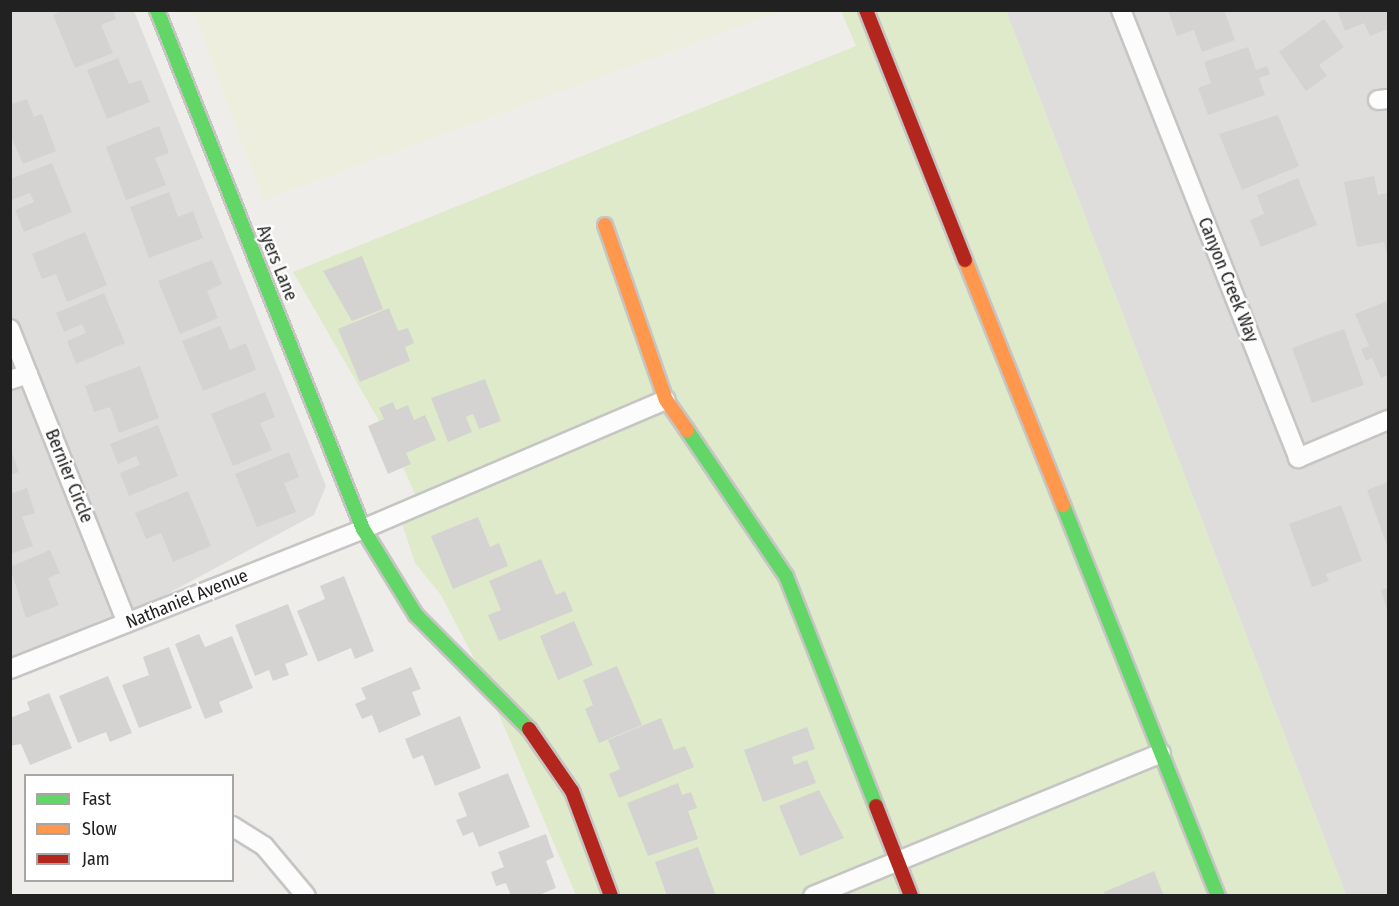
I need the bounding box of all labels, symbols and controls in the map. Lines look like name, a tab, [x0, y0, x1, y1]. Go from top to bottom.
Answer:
street label: Canyon Creek Way	[1193, 214, 1263, 346]
street label: Ayers Lane	[252, 222, 302, 304]
street label: Bernier Circle	[40, 426, 98, 526]
street label: Nathaniel Avenue	[123, 565, 251, 633]
legend	[24, 774, 234, 882]
text: Fast	[82, 788, 111, 810]
text: Slow	[82, 818, 117, 840]
text: Jam	[82, 848, 110, 870]

